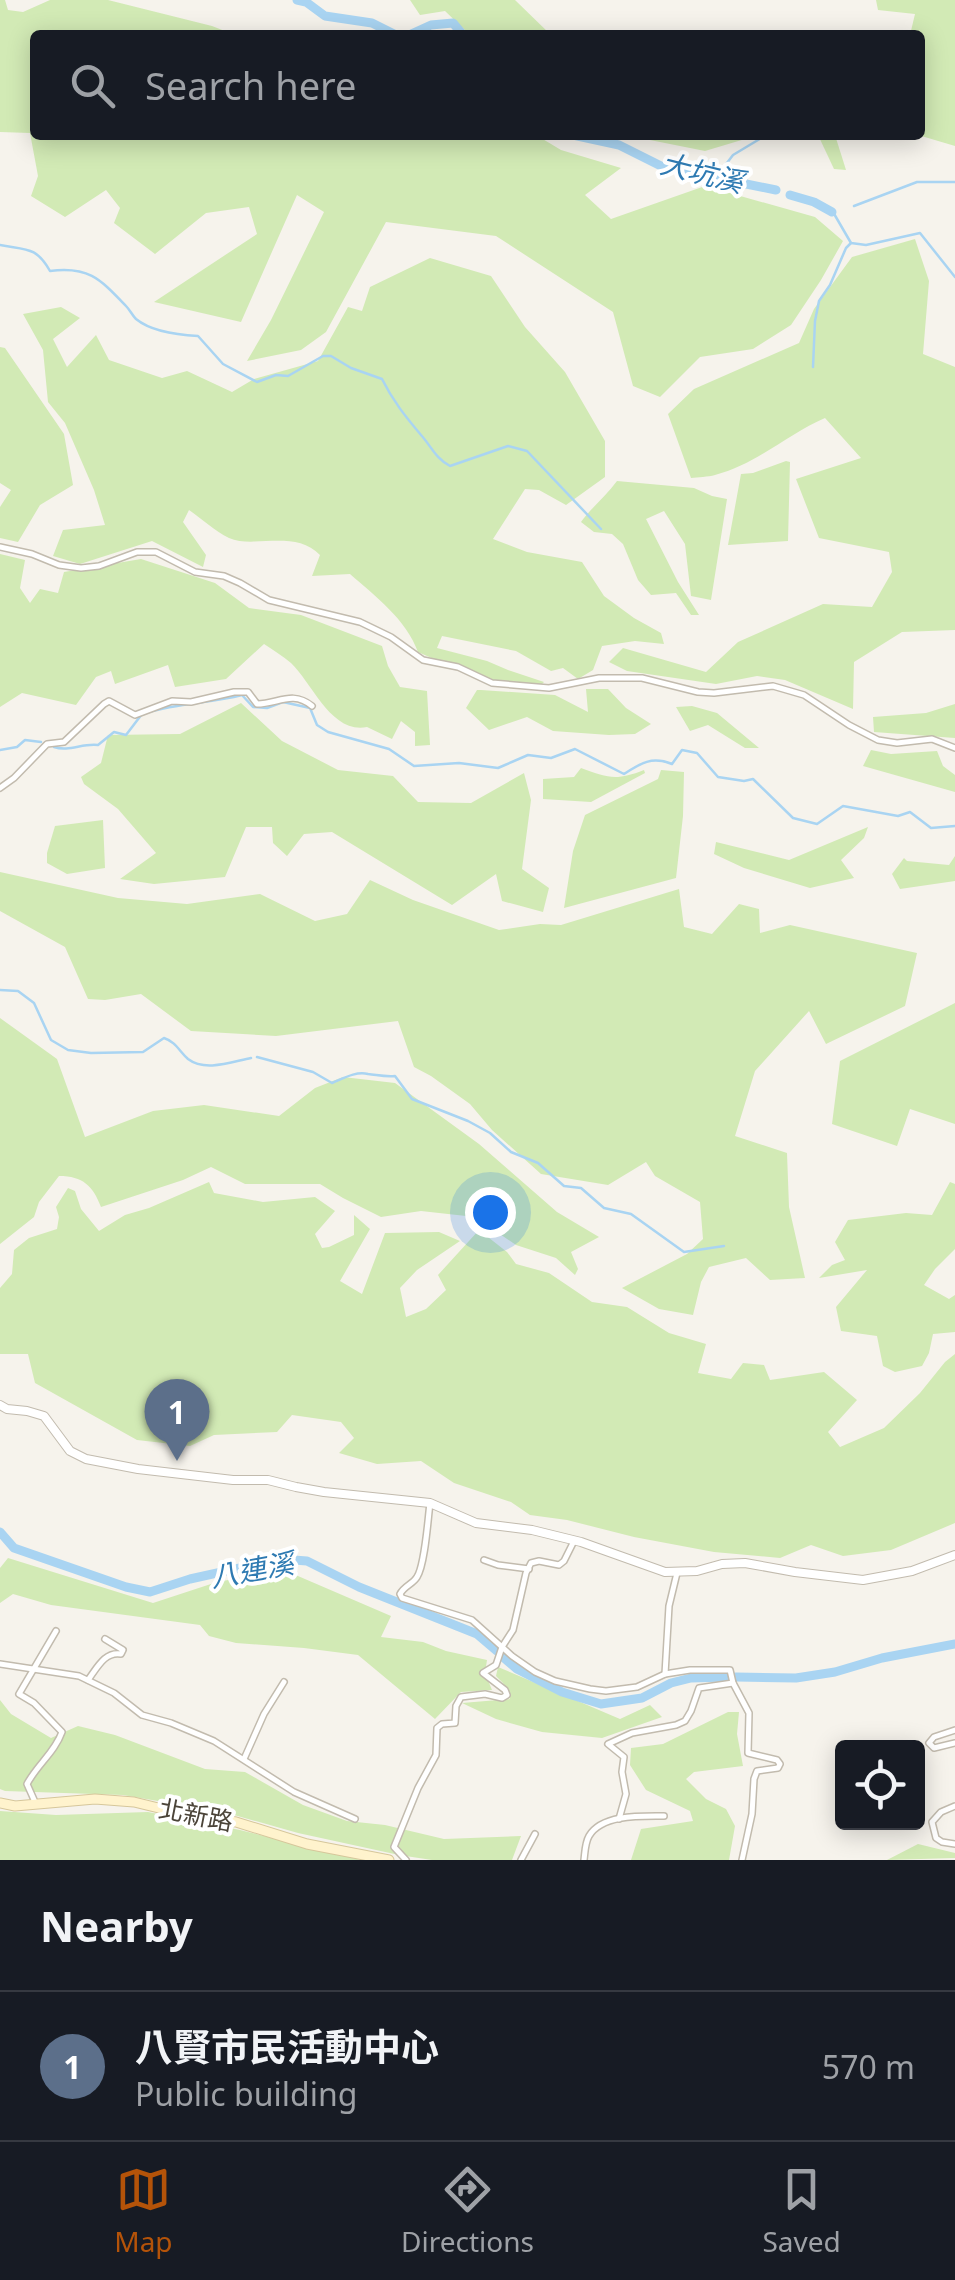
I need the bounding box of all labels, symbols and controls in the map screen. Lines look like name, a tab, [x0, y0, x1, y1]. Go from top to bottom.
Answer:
search box	[30, 30, 925, 140]
icon: search	[65, 58, 120, 113]
text: Search here	[145, 59, 356, 111]
water label: 大坑溪	[657, 143, 751, 202]
your location	[465, 1187, 516, 1238]
pin: 1	[144, 1378, 210, 1461]
water label: 八連溪	[207, 1542, 300, 1595]
map controls	[835, 1740, 925, 1830]
button: locate	[835, 1740, 925, 1830]
street label: 北新路	[156, 1790, 236, 1838]
text: Nearby	[40, 1897, 193, 1954]
text: 八賢市民活動中心	[135, 2020, 439, 2072]
text: 1	[63, 2045, 82, 2088]
text: 570 m	[822, 2045, 915, 2088]
text: Public building	[135, 2072, 357, 2115]
tab: Map	[114, 2162, 173, 2260]
tab: Directions	[401, 2162, 534, 2260]
tab: Saved	[762, 2162, 841, 2260]

